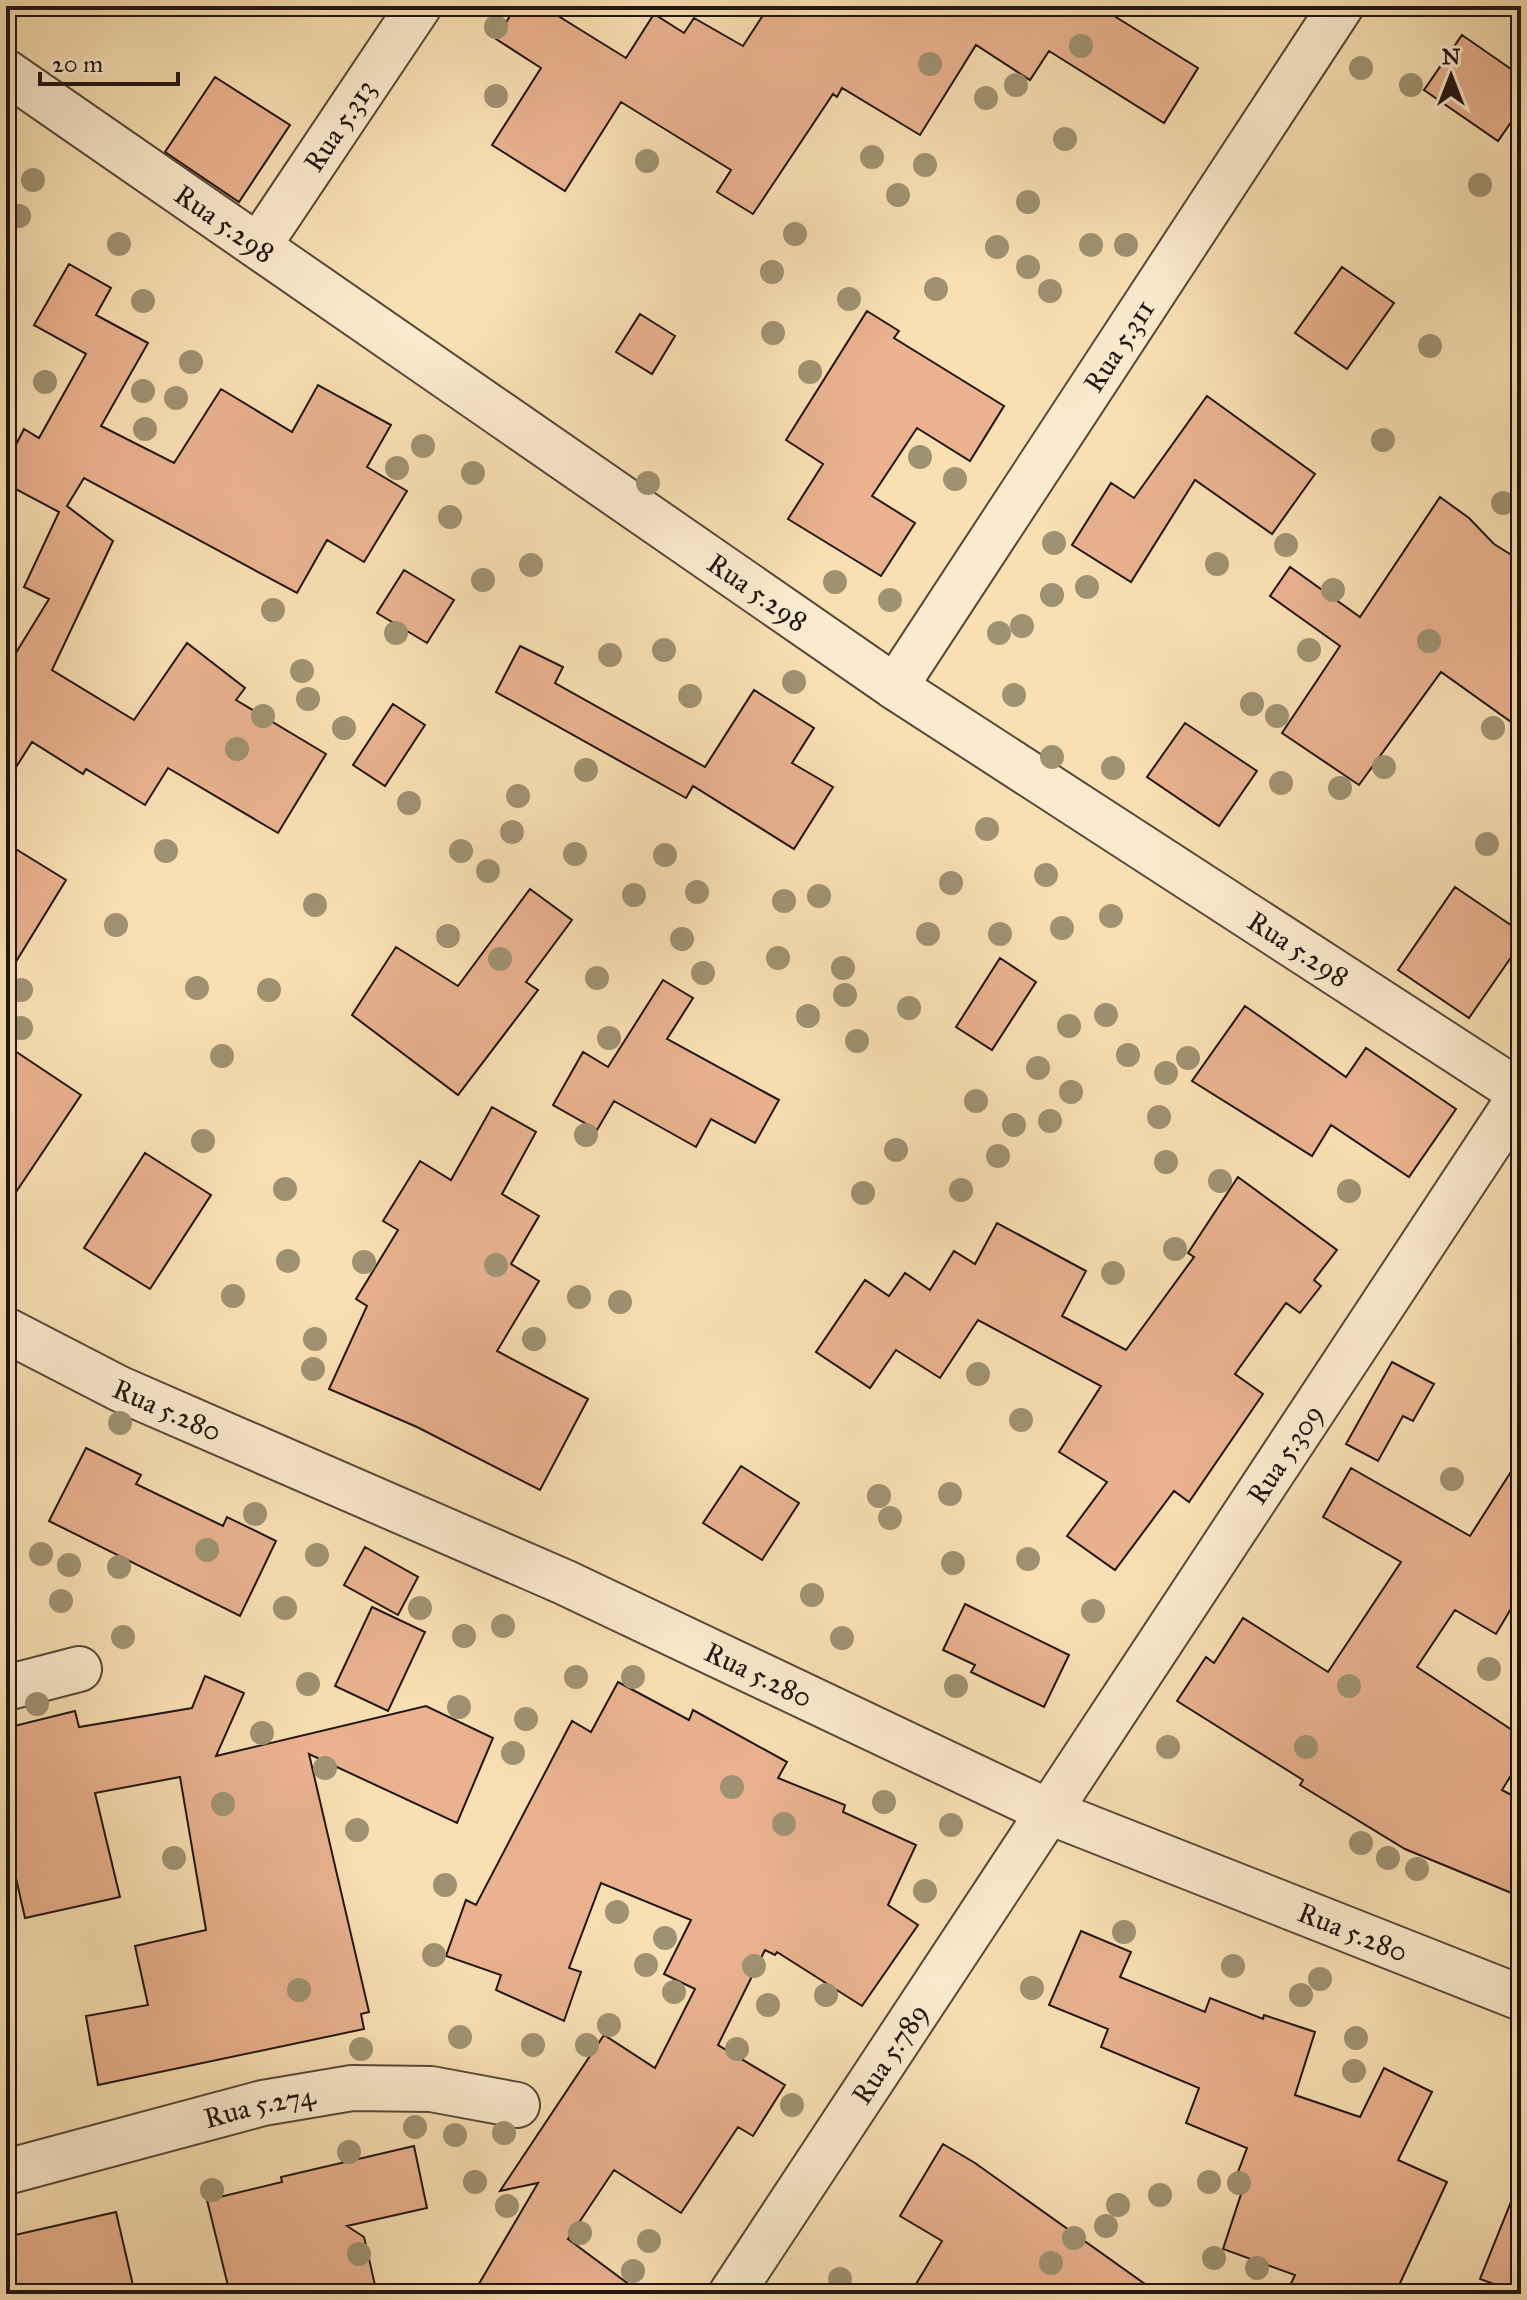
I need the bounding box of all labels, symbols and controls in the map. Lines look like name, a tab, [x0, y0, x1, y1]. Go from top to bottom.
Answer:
scale bar	[40, 36, 178, 86]
north arrow	[1411, 36, 1491, 116]
text: N	[1442, 43, 1461, 70]
text: 20 m	[52, 49, 103, 79]
street label: Rua 5.313	[296, 73, 383, 178]
street label: Rua 5.298	[168, 177, 281, 271]
street label: Rua 5.311	[1076, 293, 1162, 399]
street label: Rua 5.298	[700, 546, 814, 639]
street label: Rua 5.298	[1241, 903, 1356, 995]
street label: Rua 5.280	[107, 1371, 227, 1449]
street label: Rua 5.309	[1239, 1397, 1331, 1511]
street label: Rua 5.280	[699, 1634, 818, 1715]
street label: Rua 5.280	[1293, 1895, 1413, 1970]
street label: Rua 5.789	[844, 1997, 936, 2111]
street label: Rua 5.274	[200, 2077, 319, 2136]

